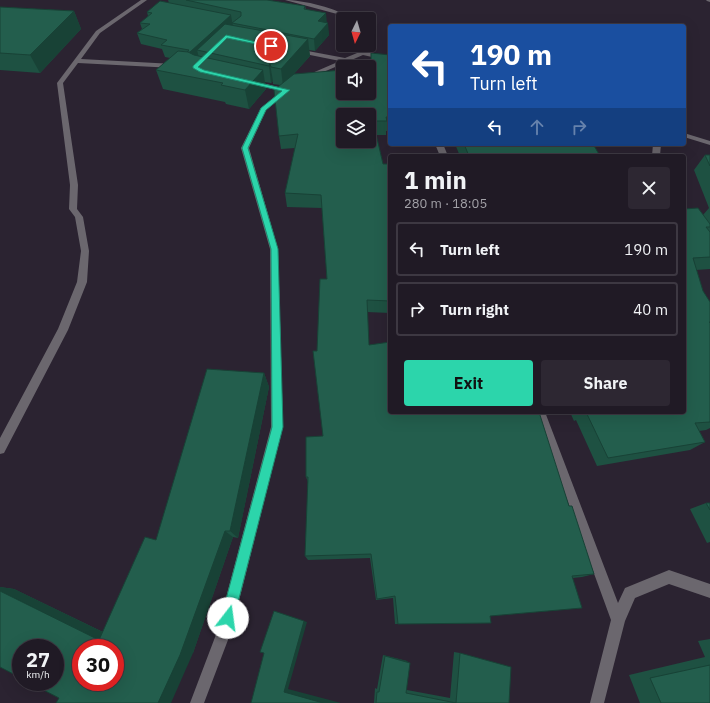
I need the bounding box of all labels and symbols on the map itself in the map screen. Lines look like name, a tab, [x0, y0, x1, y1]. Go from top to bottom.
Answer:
north arrow	[336, 12, 376, 52]
pin	[254, 29, 288, 63]
position arrow	[207, 597, 249, 639]
speed limit sign: 30	[72, 639, 124, 691]

